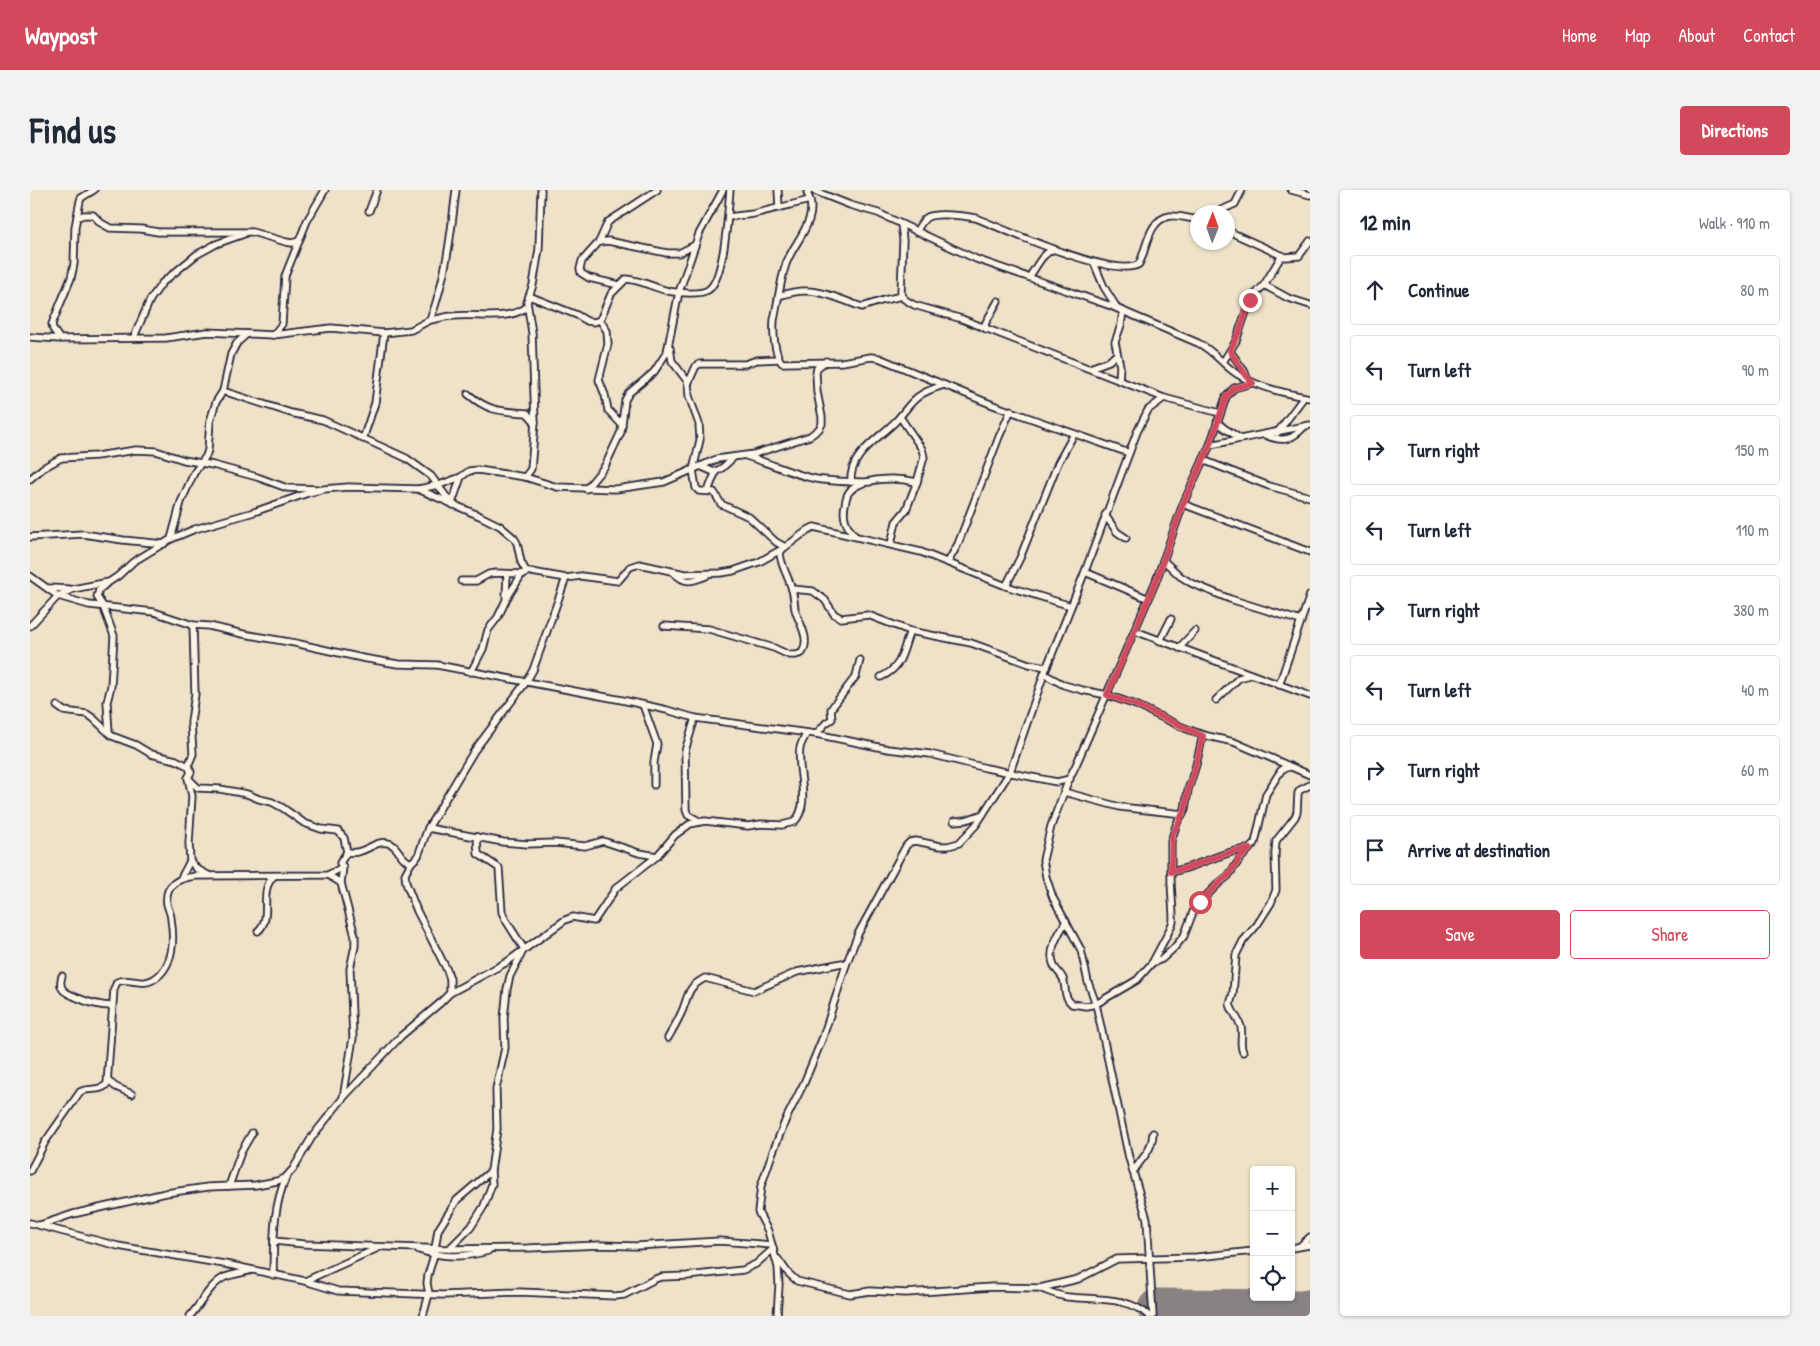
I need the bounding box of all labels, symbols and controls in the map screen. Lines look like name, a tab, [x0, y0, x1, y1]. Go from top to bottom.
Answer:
text: Waypost	[25, 19, 97, 51]
text: Home	[1562, 23, 1597, 48]
text: Map	[1625, 23, 1650, 48]
text: About	[1678, 23, 1715, 48]
text: Contact	[1743, 23, 1795, 48]
button: Directions	[1680, 106, 1790, 155]
text: Find us	[30, 107, 116, 154]
north arrow	[1190, 205, 1235, 250]
text: 12 min	[1360, 208, 1411, 237]
text: Walk · 910 m	[1699, 212, 1770, 234]
icon: ahead	[1361, 276, 1389, 304]
text: Continue	[1408, 277, 1469, 303]
text: 80 m	[1740, 279, 1769, 301]
route end	[1239, 289, 1262, 312]
icon: left	[1361, 356, 1389, 384]
text: Turn left	[1408, 357, 1471, 383]
text: 90 m	[1741, 359, 1769, 381]
icon: right	[1361, 436, 1389, 464]
text: Turn right	[1408, 437, 1479, 463]
text: 150 m	[1735, 439, 1769, 461]
icon: left	[1361, 516, 1389, 544]
text: Turn left	[1408, 517, 1471, 543]
text: 110 m	[1736, 519, 1769, 541]
icon: right	[1361, 596, 1389, 624]
text: Turn right	[1408, 597, 1479, 623]
text: 380 m	[1733, 599, 1769, 621]
icon: left	[1361, 676, 1389, 704]
text: Turn left	[1408, 677, 1471, 703]
text: 40 m	[1741, 679, 1769, 701]
icon: right	[1361, 756, 1389, 784]
text: Turn right	[1408, 757, 1479, 783]
text: 60 m	[1741, 759, 1769, 781]
icon: arrive	[1361, 836, 1389, 864]
text: Arrive at destination	[1408, 837, 1550, 863]
route start	[1189, 891, 1212, 914]
button: Save	[1360, 910, 1560, 959]
button: Share	[1570, 910, 1770, 959]
map controls	[1250, 1166, 1295, 1301]
button: +	[1250, 1166, 1295, 1211]
button: −	[1250, 1211, 1295, 1256]
button: locate	[1250, 1256, 1295, 1301]

